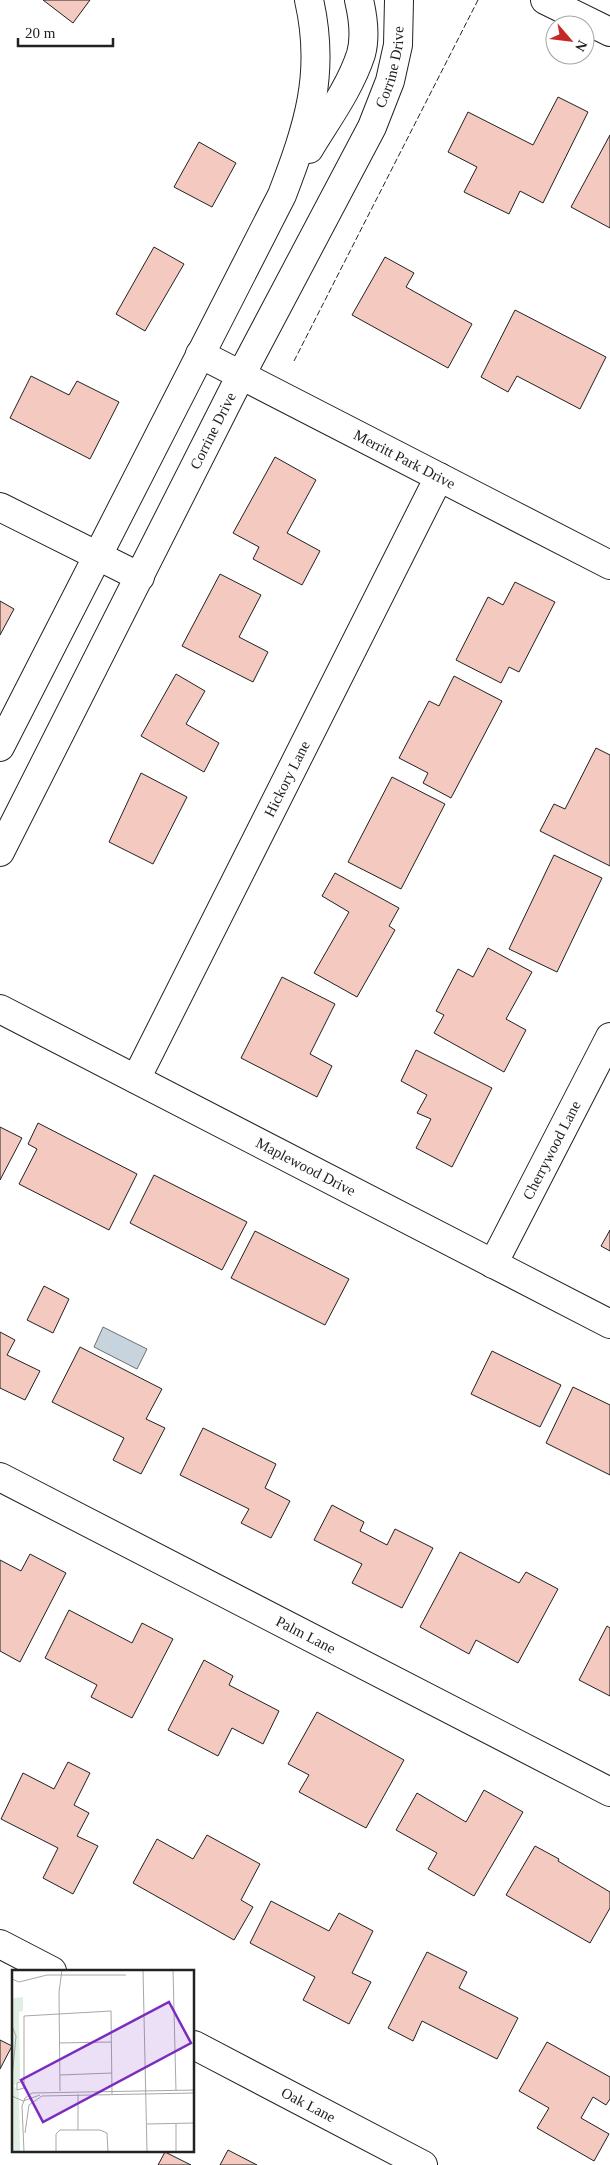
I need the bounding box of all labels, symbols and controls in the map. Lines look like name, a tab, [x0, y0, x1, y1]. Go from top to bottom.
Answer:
scale bar	[18, 15, 112, 47]
north arrow	[545, 15, 595, 65]
text: 20 m	[25, 25, 56, 41]
street label: Corrine Drive	[372, 26, 406, 110]
text: N	[572, 38, 590, 54]
street label: Corrine Drive	[187, 389, 239, 472]
street label: Merritt Park Drive	[351, 427, 458, 492]
street label: Hickory Lane	[261, 738, 313, 820]
street label: Cherrywood Lane	[520, 1098, 584, 1202]
street label: Maplewood Drive	[253, 1135, 358, 1199]
street label: Palm Lane	[273, 1613, 338, 1657]
inset map	[12, 1970, 195, 2152]
street label: Oak Lane	[279, 2084, 338, 2126]

